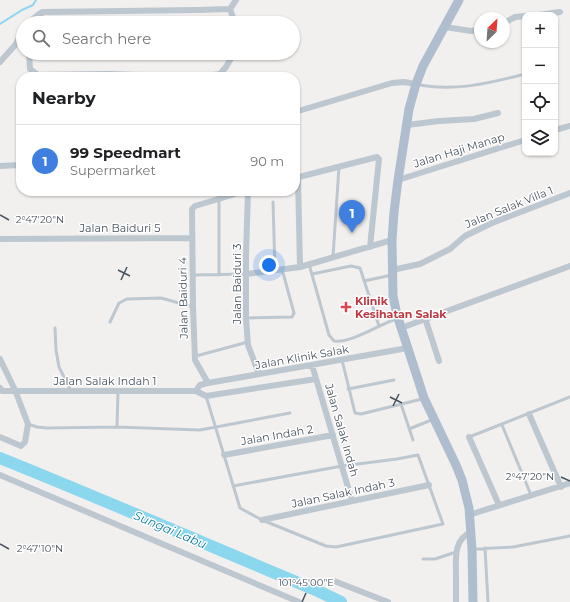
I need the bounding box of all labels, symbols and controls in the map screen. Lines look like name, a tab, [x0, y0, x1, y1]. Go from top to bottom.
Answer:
north arrow	[474, 12, 510, 48]
map controls	[522, 12, 558, 156]
button: +	[522, 12, 558, 48]
search box	[16, 16, 300, 60]
icon: search	[30, 27, 52, 49]
text: Search here	[62, 29, 151, 48]
button: −	[522, 48, 558, 84]
button: locate	[522, 84, 558, 120]
text: Nearby	[32, 88, 96, 108]
button: layers	[522, 120, 558, 156]
street label: Jalan Haji Manap	[411, 130, 506, 171]
text: 99 Speedmart	[70, 143, 181, 162]
text: 1	[42, 153, 48, 169]
text: 90 m	[250, 153, 284, 169]
text: Supermarket	[70, 162, 156, 178]
street label: Jalan Salak Villa 1	[462, 183, 555, 231]
pin: 1	[339, 200, 365, 233]
text: 2°47'20"N	[16, 213, 64, 226]
street label: Jalan Baiduri 5	[79, 221, 160, 235]
street label: Jalan Baiduri 3	[230, 244, 244, 325]
your location	[259, 255, 279, 275]
street label: Jalan Baiduri 4	[175, 256, 191, 340]
place label: Klinik Kesihatan Salak	[355, 294, 447, 321]
marker: Klinik Kesihatan Salak	[340, 301, 352, 313]
street label: Jalan Klinik Salak	[253, 342, 350, 372]
street label: Jalan Salak Indah 1	[53, 374, 156, 388]
street label: Jalan Salak Indah	[322, 381, 362, 478]
street label: Jalan Indah 2	[239, 422, 314, 448]
text: 2°47'20"N	[506, 470, 554, 483]
street label: Jalan Salak Indah 3	[289, 475, 396, 511]
water label: Sungai Labu	[132, 507, 209, 552]
text: 2°47'10"N	[17, 542, 63, 555]
text: 101°45'00"E	[278, 576, 334, 589]

